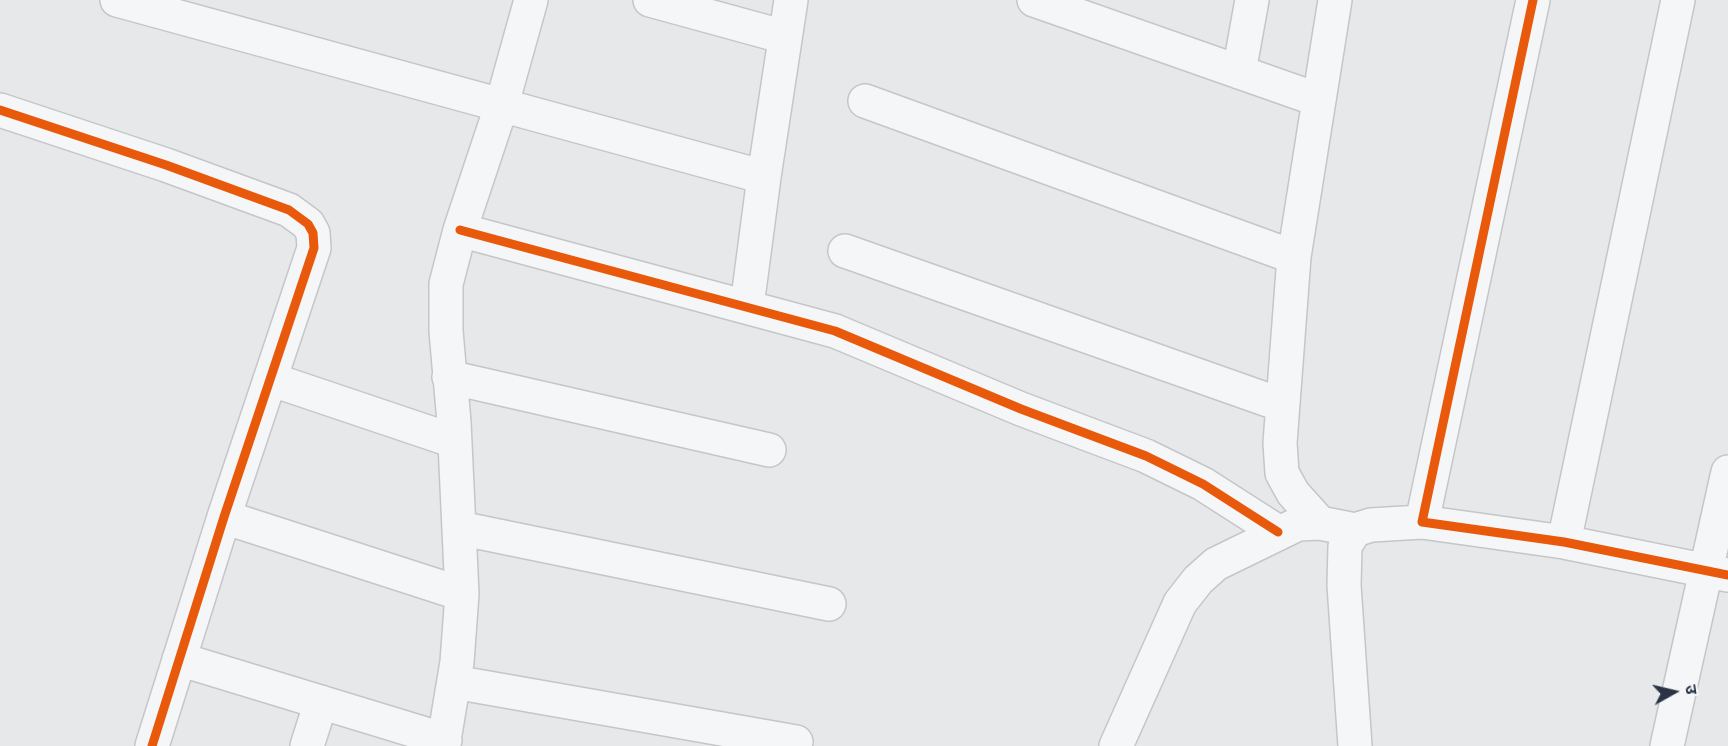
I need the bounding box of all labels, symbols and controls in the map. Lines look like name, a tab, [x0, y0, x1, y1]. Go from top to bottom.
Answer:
north arrow	[1644, 662, 1704, 722]
text: उ	[1682, 683, 1702, 695]

